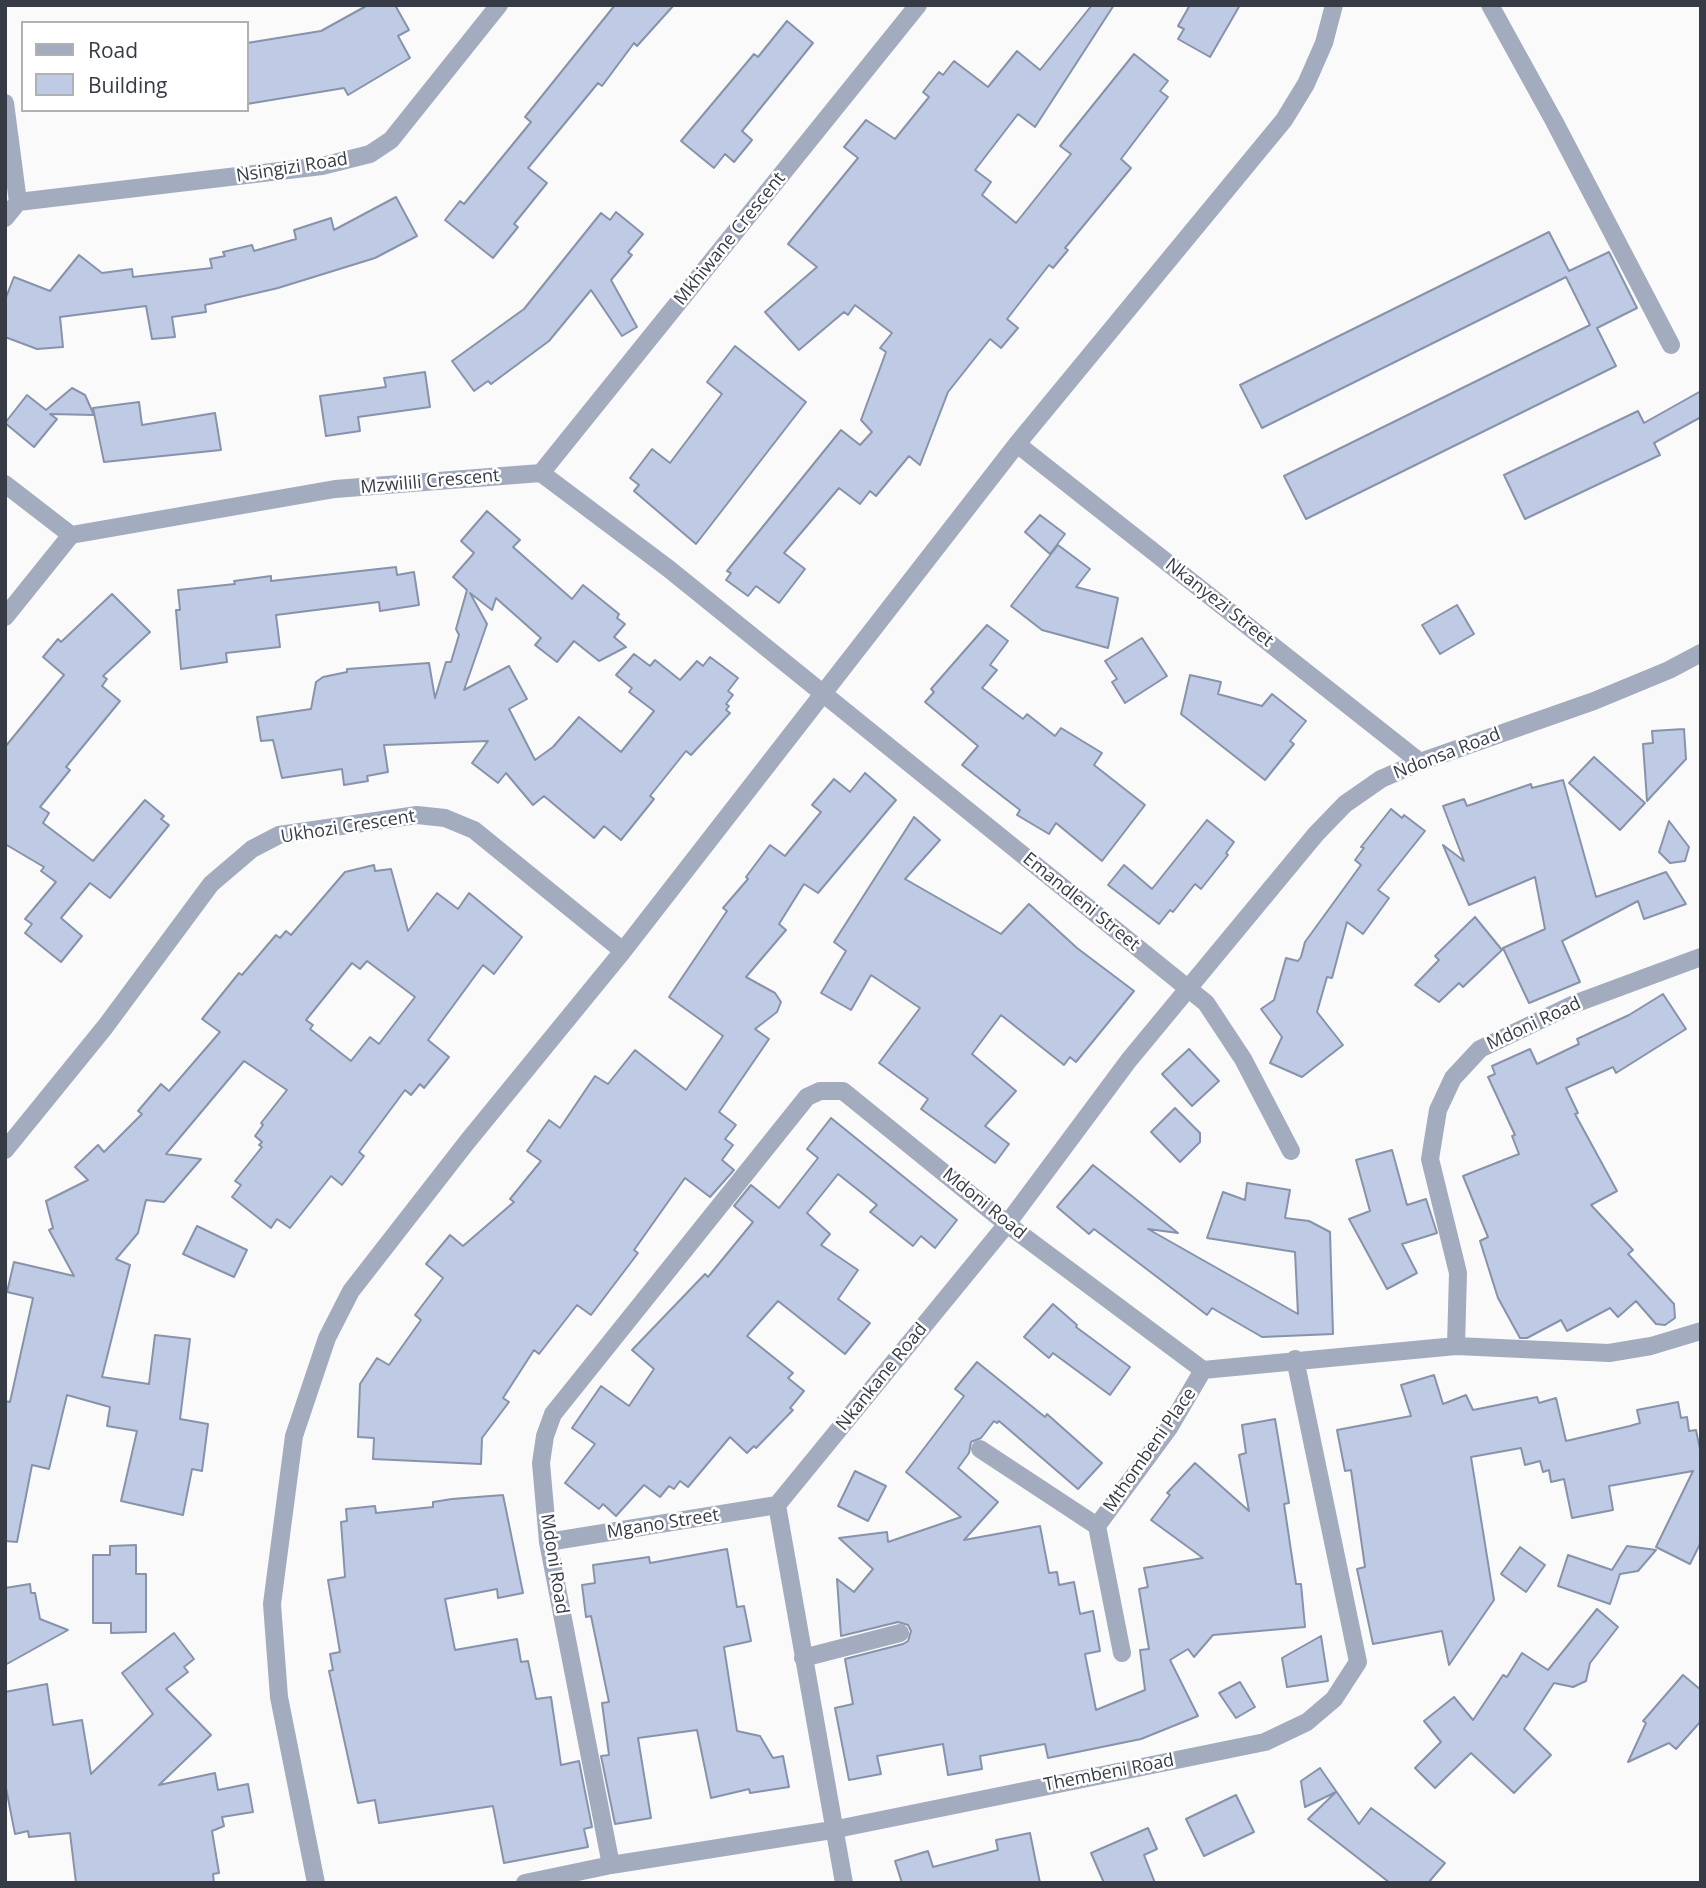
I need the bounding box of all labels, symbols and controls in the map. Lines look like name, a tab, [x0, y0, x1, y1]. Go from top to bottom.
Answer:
legend	[21, 21, 248, 112]
text: Road	[88, 36, 138, 64]
text: Building	[88, 71, 167, 99]
street label: Nsingizi Road	[235, 149, 349, 187]
street label: Mkhiwane Crescent	[670, 168, 790, 310]
street label: Mzwilili Crescent	[360, 465, 500, 499]
street label: Nkanyezi Street	[1161, 554, 1277, 652]
street label: Ndonsa Road	[1391, 724, 1503, 784]
street label: Ukhozi Crescent	[279, 806, 417, 848]
street label: Emandleni Street	[1018, 848, 1144, 956]
street label: Mdoni Road	[1484, 993, 1584, 1055]
street label: Mdoni Road	[938, 1164, 1030, 1244]
street label: Nkankane Road	[832, 1319, 932, 1435]
street label: Mthombeni Place	[1099, 1384, 1201, 1516]
street label: Mgano Street	[606, 1505, 720, 1543]
street label: Mdoni Road	[535, 1512, 573, 1616]
street label: Thembeni Road	[1042, 1750, 1176, 1796]

